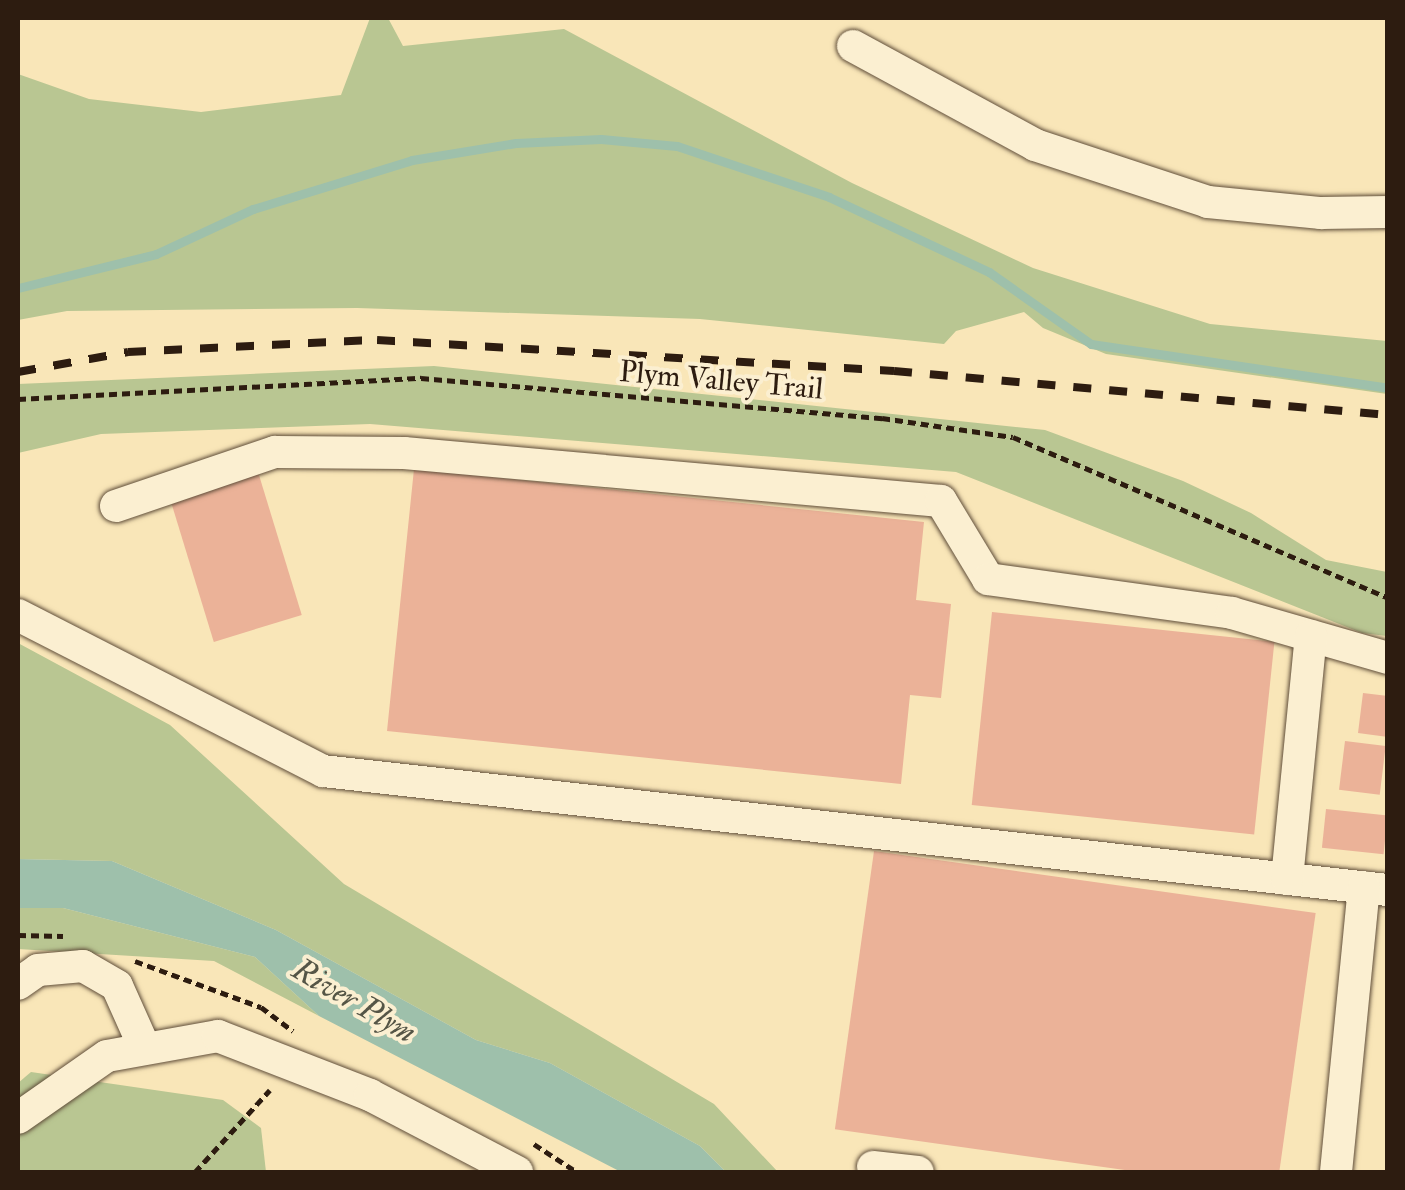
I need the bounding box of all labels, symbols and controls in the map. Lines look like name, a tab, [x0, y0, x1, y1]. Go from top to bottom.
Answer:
street label: Plym Valley Trail	[618, 354, 824, 408]
water label: River Plym	[285, 950, 423, 1052]

